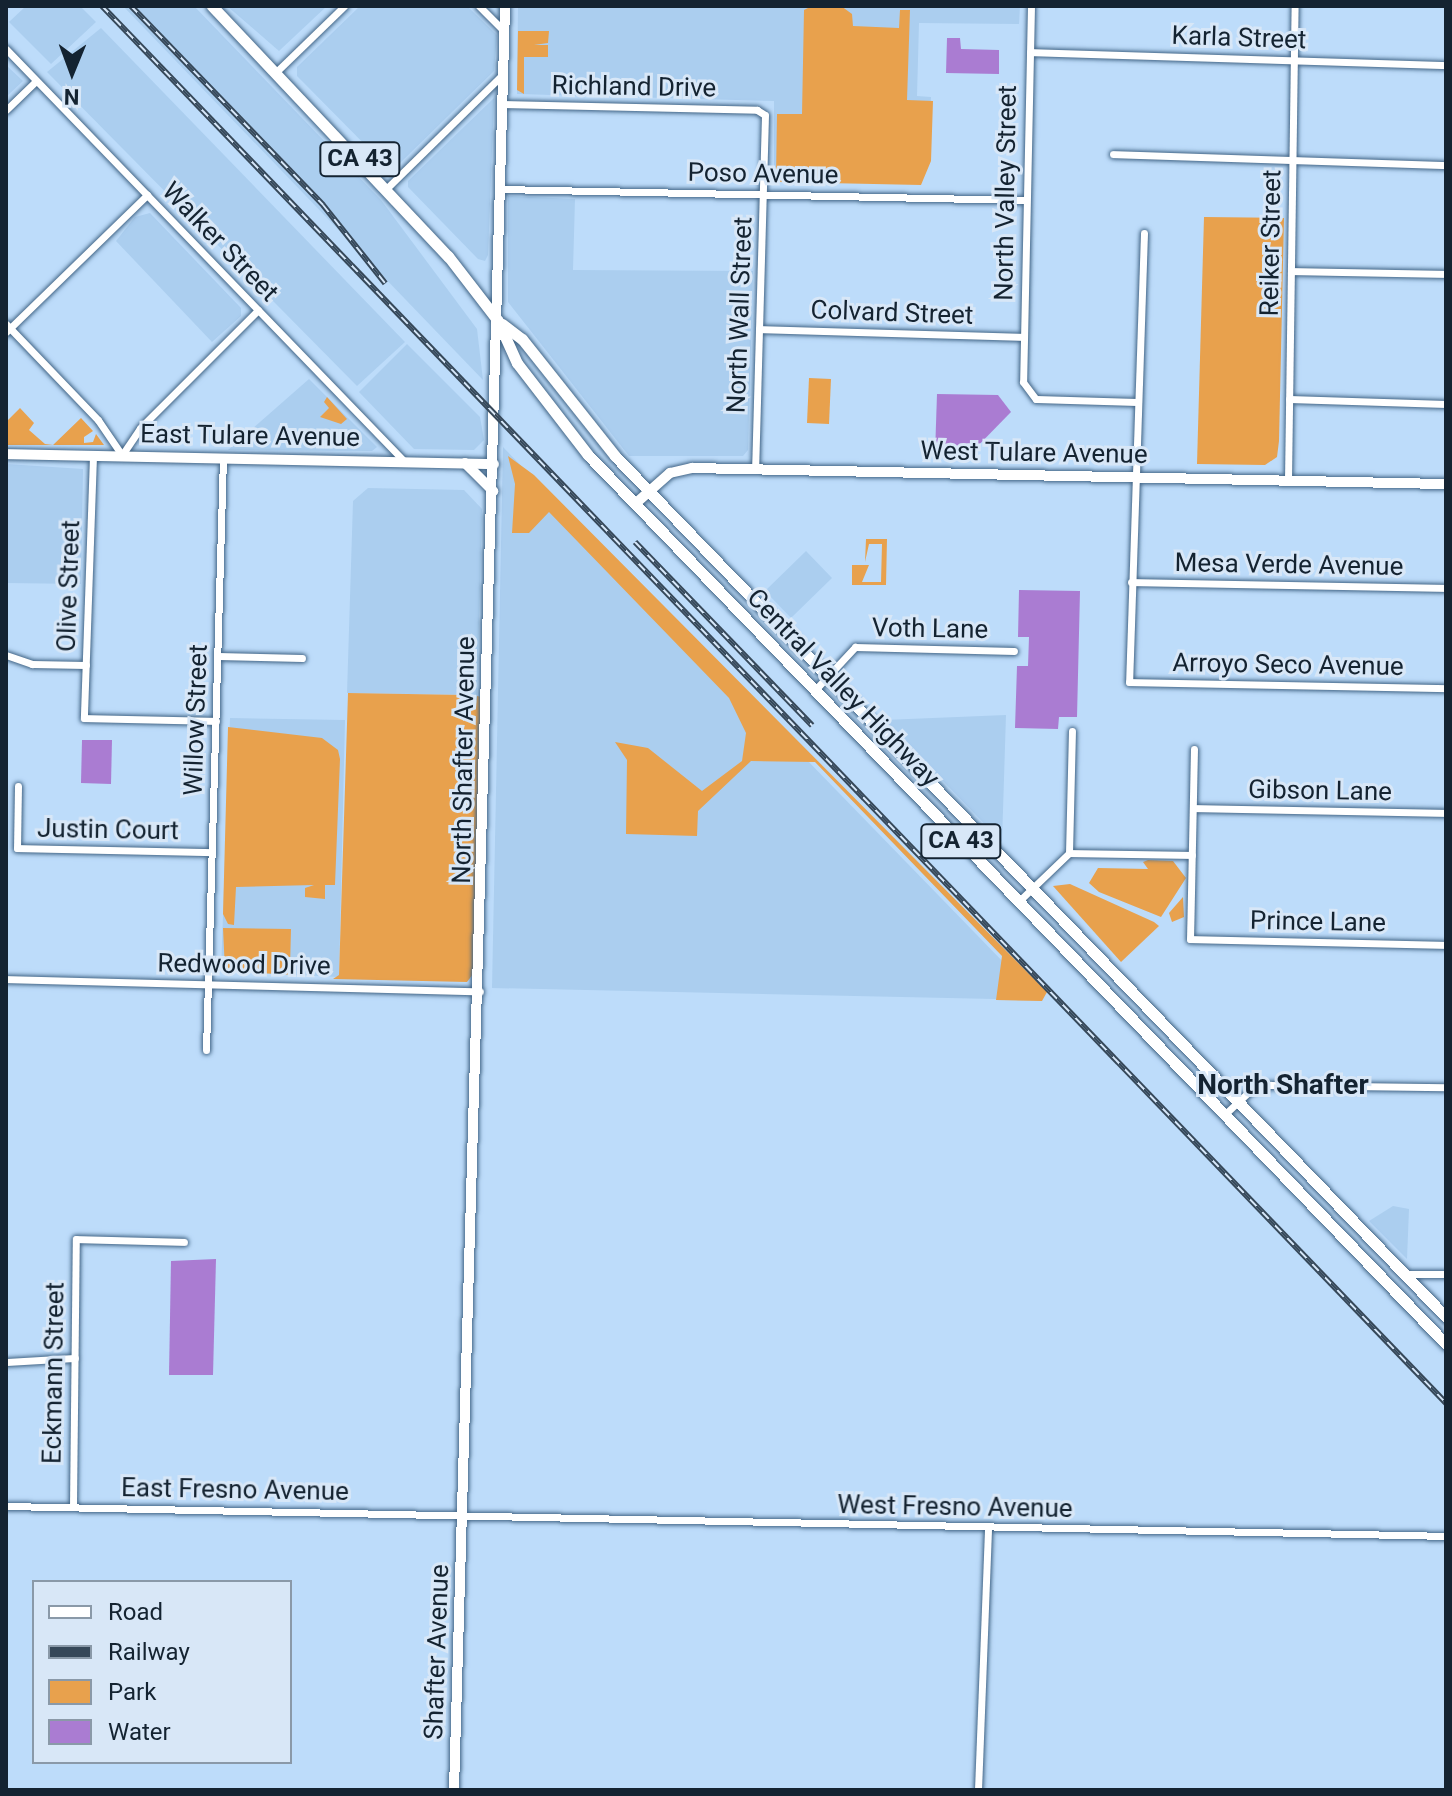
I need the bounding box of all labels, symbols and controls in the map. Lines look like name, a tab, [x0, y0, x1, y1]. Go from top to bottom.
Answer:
street label: Karla Street	[1171, 20, 1307, 56]
north arrow	[32, 32, 112, 112]
street label: Richland Drive	[551, 70, 717, 104]
text: N	[64, 84, 80, 109]
street label: North Valley Street	[989, 85, 1023, 301]
road number: CA 43	[318, 139, 402, 179]
street label: Poso Avenue	[687, 157, 839, 191]
street label: Reiker Street	[1254, 169, 1288, 317]
street label: Walker Street	[155, 176, 285, 308]
street label: North Wall Street	[721, 216, 759, 414]
street label: Colvard Street	[810, 295, 974, 331]
street label: East Tulare Avenue	[140, 418, 360, 454]
street label: West Tulare Avenue	[920, 435, 1148, 471]
street label: Olive Street	[51, 520, 87, 652]
street label: Mesa Verde Avenue	[1174, 547, 1404, 583]
street label: Central Valley Highway	[740, 582, 946, 794]
street label: Voth Lane	[872, 612, 988, 646]
street label: North Shafter Avenue	[446, 636, 482, 884]
street label: Willow Street	[178, 644, 214, 796]
street label: Arroyo Seco Avenue	[1172, 647, 1404, 683]
street label: Gibson Lane	[1248, 774, 1392, 808]
street label: Justin Court	[37, 813, 179, 847]
road number: CA 43	[919, 821, 1003, 861]
street label: Prince Lane	[1250, 905, 1386, 939]
street label: Redwood Drive	[157, 948, 331, 982]
district label: North Shafter	[1197, 1068, 1369, 1102]
street label: Eckmann Street	[37, 1282, 71, 1464]
street label: East Fresno Avenue	[121, 1472, 349, 1508]
street label: West Fresno Avenue	[837, 1489, 1073, 1525]
street label: Shafter Avenue	[418, 1564, 456, 1740]
legend	[32, 1580, 292, 1764]
text: Road	[108, 1598, 163, 1626]
text: Railway	[108, 1638, 190, 1666]
text: Park	[108, 1678, 156, 1706]
text: Water	[108, 1718, 171, 1746]

